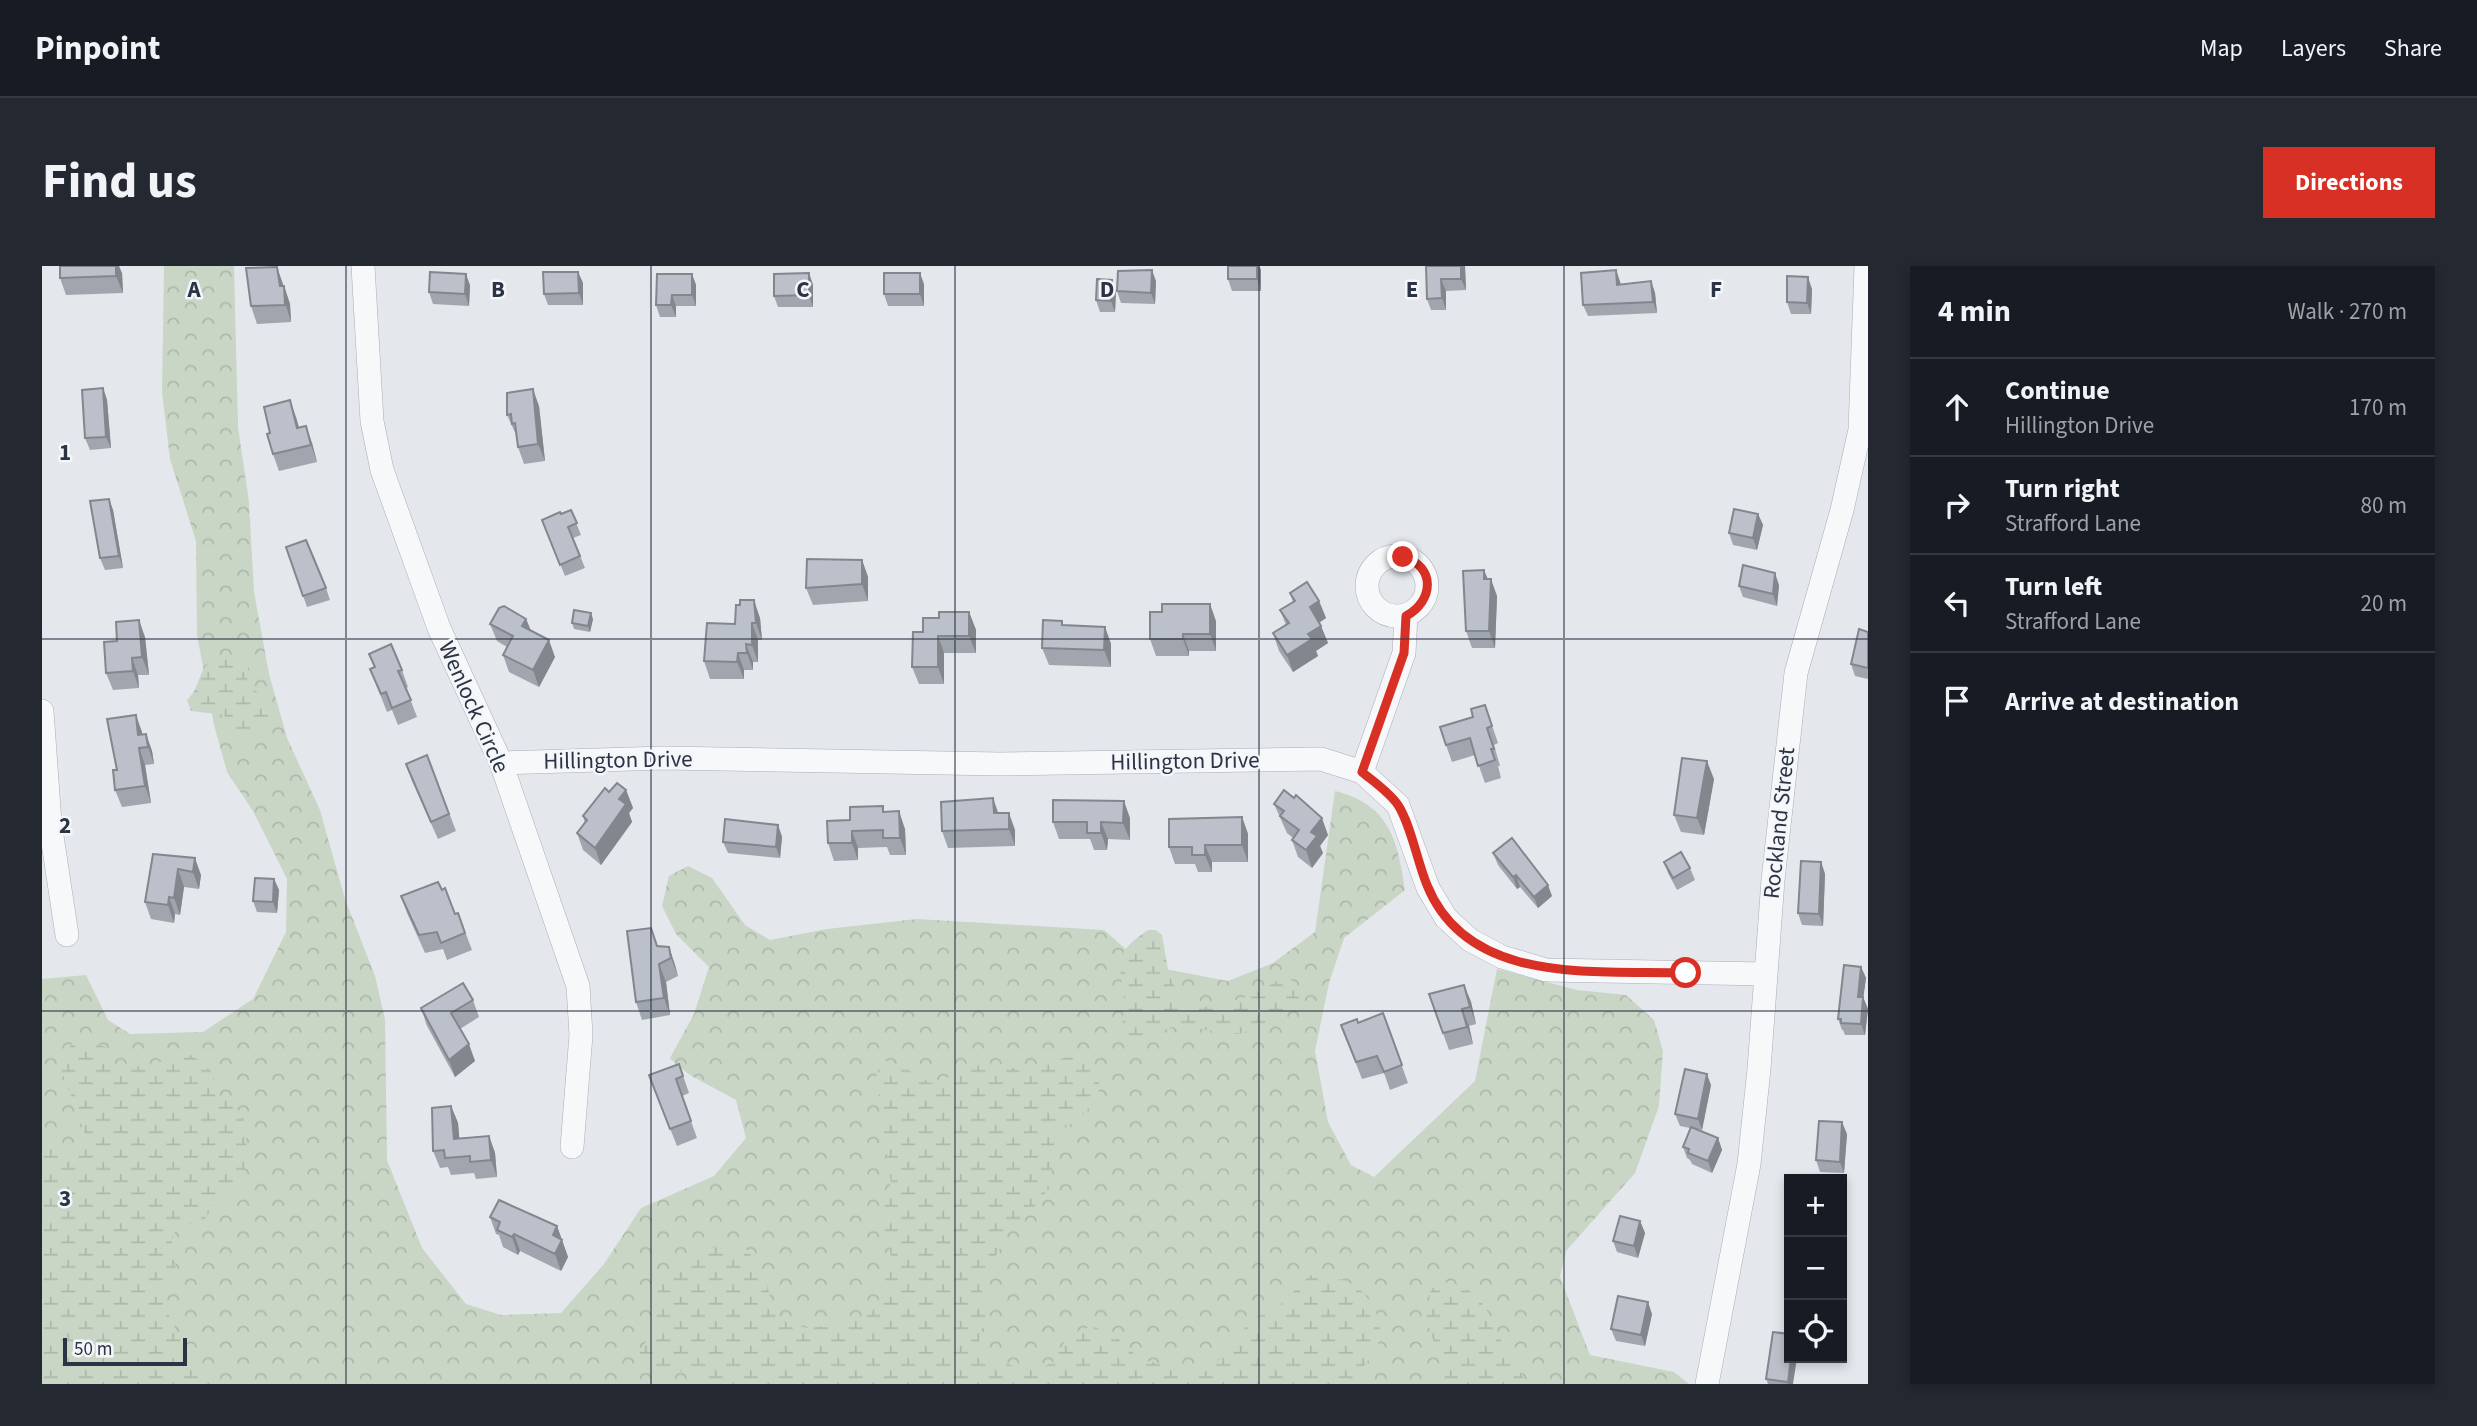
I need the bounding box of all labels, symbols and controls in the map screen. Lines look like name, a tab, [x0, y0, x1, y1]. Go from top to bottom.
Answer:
text: Pinpoint	[35, 25, 161, 72]
text: Map	[2200, 31, 2243, 66]
text: Layers	[2281, 31, 2346, 66]
text: Share	[2384, 31, 2442, 66]
text: Find us	[42, 147, 197, 217]
button: Directions	[2263, 147, 2435, 218]
text: A	[186, 273, 201, 306]
text: B	[491, 273, 505, 306]
text: C	[796, 273, 810, 306]
text: D	[1100, 273, 1114, 306]
text: E	[1406, 273, 1418, 306]
text: F	[1710, 273, 1722, 306]
text: 4 min	[1938, 290, 2011, 333]
text: Walk · 270 m	[2288, 295, 2407, 328]
text: Continue	[2005, 372, 2110, 409]
icon: ahead	[1938, 388, 1976, 426]
text: 170 m	[2349, 391, 2407, 424]
text: Hillington Drive	[2005, 409, 2154, 442]
text: 1	[59, 436, 71, 469]
text: Turn right	[2005, 470, 2120, 507]
icon: right	[1938, 486, 1976, 524]
text: 80 m	[2360, 489, 2407, 522]
text: Strafford Lane	[2005, 507, 2141, 540]
route end	[1387, 541, 1418, 572]
text: Turn left	[2005, 568, 2102, 605]
icon: left	[1938, 584, 1976, 622]
text: 20 m	[2360, 587, 2407, 620]
text: Strafford Lane	[2005, 605, 2141, 638]
street label: Wenlock Circle	[430, 636, 518, 778]
icon: arrive	[1938, 682, 1976, 720]
text: Arrive at destination	[2005, 683, 2239, 720]
street label: Hillington Drive	[543, 742, 693, 778]
street label: Hillington Drive	[1110, 743, 1260, 779]
street label: Rockland Street	[1755, 745, 1803, 900]
text: 2	[59, 809, 71, 842]
route start	[1670, 957, 1701, 988]
map controls	[1784, 1174, 1847, 1363]
button: +	[1784, 1174, 1847, 1237]
text: 3	[59, 1182, 71, 1215]
button: −	[1784, 1237, 1847, 1300]
button: locate	[1784, 1300, 1847, 1363]
scale bar	[63, 1335, 187, 1367]
text: 50 m	[74, 1336, 112, 1363]

